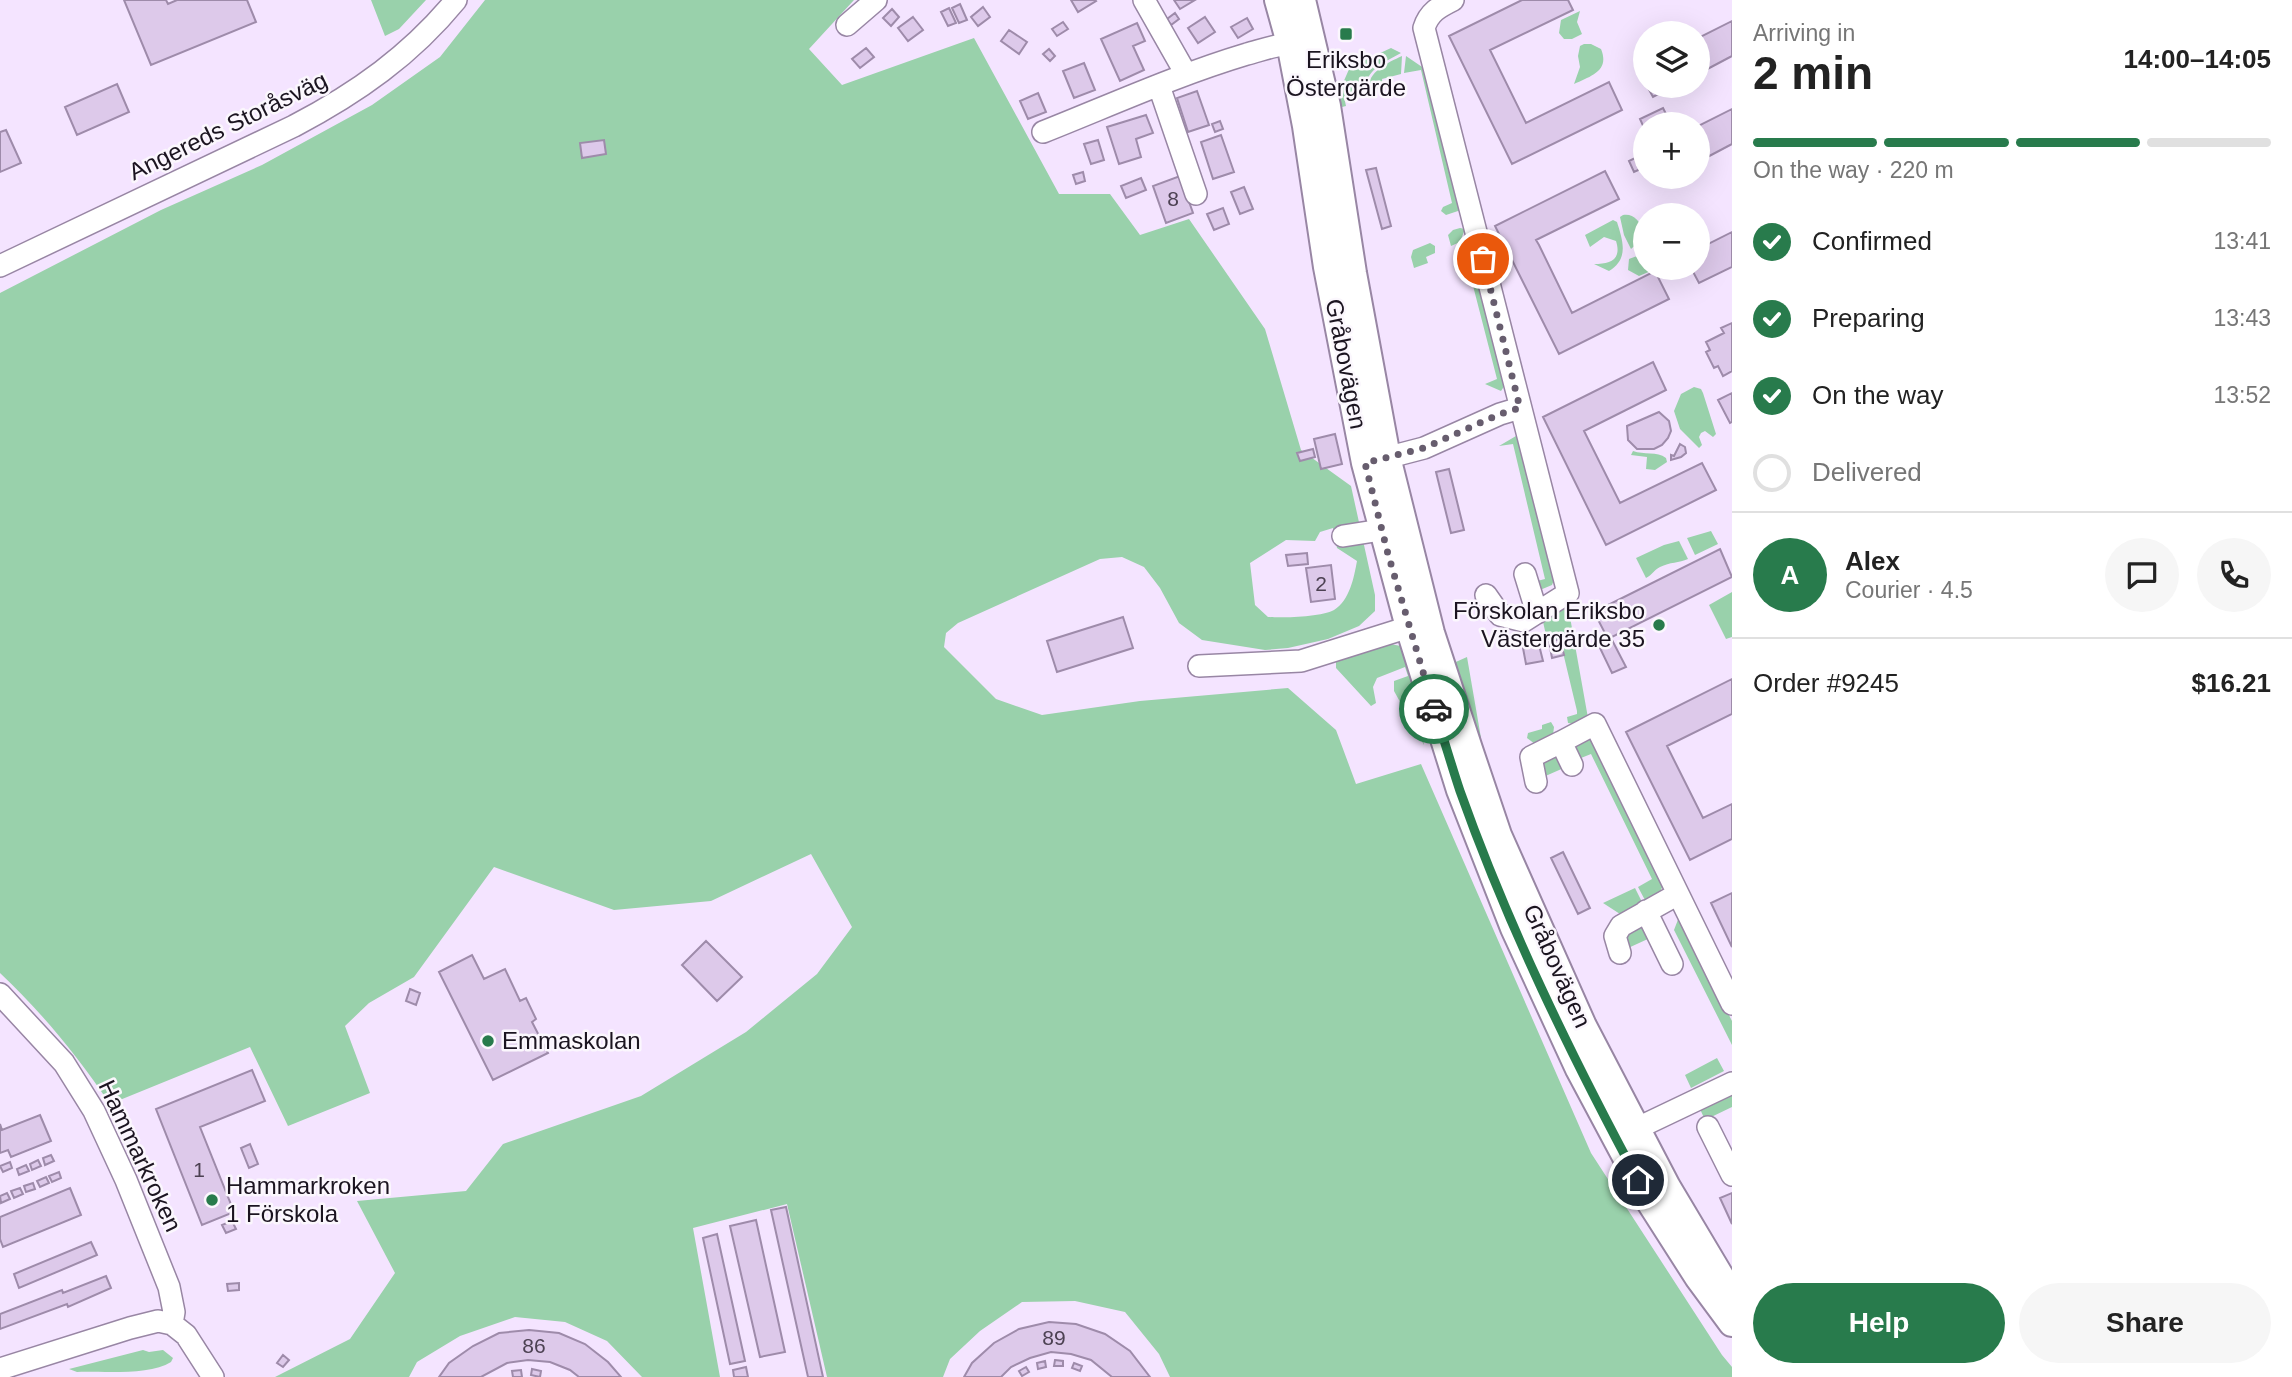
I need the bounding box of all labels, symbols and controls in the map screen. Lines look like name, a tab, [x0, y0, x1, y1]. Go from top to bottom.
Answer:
text: Arriving in	[1753, 20, 1855, 46]
map controls	[1633, 21, 1710, 280]
button: layers	[1633, 21, 1710, 98]
marker: Eriksbo Östergärde	[1338, 26, 1354, 42]
text: 14:00–14:05	[2124, 44, 2271, 74]
place label: Eriksbo Östergärde	[1286, 46, 1406, 101]
text: 2 min	[1753, 47, 1873, 99]
street label: Angereds Storåsväg	[124, 66, 331, 185]
button: +	[1633, 112, 1710, 189]
text: On the way · 220 m	[1753, 157, 1954, 183]
house number: 8	[1167, 187, 1179, 210]
button: −	[1633, 203, 1710, 280]
icon: check	[1753, 223, 1791, 261]
text: Confirmed	[1812, 226, 1932, 256]
text: 13:41	[2213, 228, 2271, 254]
pin	[1453, 229, 1513, 289]
icon: bag	[1464, 240, 1502, 278]
street label: Gråbovägen	[1321, 296, 1372, 431]
icon: check	[1753, 300, 1791, 338]
text: Preparing	[1812, 303, 1925, 333]
text: 13:43	[2213, 305, 2271, 331]
icon: check	[1753, 377, 1791, 415]
text: On the way	[1812, 380, 1944, 410]
text: 13:52	[2213, 382, 2271, 408]
text: Delivered	[1812, 457, 1922, 487]
button: chat	[2105, 538, 2179, 612]
button: phone	[2197, 538, 2271, 612]
text: Alex	[1845, 546, 1900, 576]
text: A	[1781, 560, 1799, 590]
house number: 2	[1315, 572, 1327, 595]
text: Courier · 4.5	[1845, 577, 1973, 603]
place label: Förskolan Eriksbo Västergärde 35	[1453, 597, 1645, 652]
marker: Förskolan Eriksbo Västergärde 35	[1651, 617, 1667, 633]
text: Order #9245	[1753, 668, 1899, 698]
text: $16.21	[2191, 668, 2271, 698]
courier	[1399, 674, 1469, 744]
icon: car	[1415, 690, 1453, 728]
street label: Gråbovägen	[1518, 900, 1597, 1032]
place label: Emmaskolan	[502, 1027, 641, 1054]
marker: Emmaskolan	[480, 1033, 496, 1049]
street label: Hammarkroken	[94, 1076, 187, 1236]
pin	[1608, 1150, 1668, 1210]
house number: 1	[193, 1158, 205, 1181]
icon: home	[1619, 1161, 1657, 1199]
place label: Hammarkroken 1 Förskola	[226, 1172, 390, 1227]
marker: Hammarkroken 1 Förskola	[204, 1192, 220, 1208]
button: Help	[1753, 1283, 2005, 1363]
button: Share	[2019, 1283, 2271, 1363]
house number: 89	[1042, 1326, 1066, 1349]
house number: 86	[522, 1334, 546, 1357]

